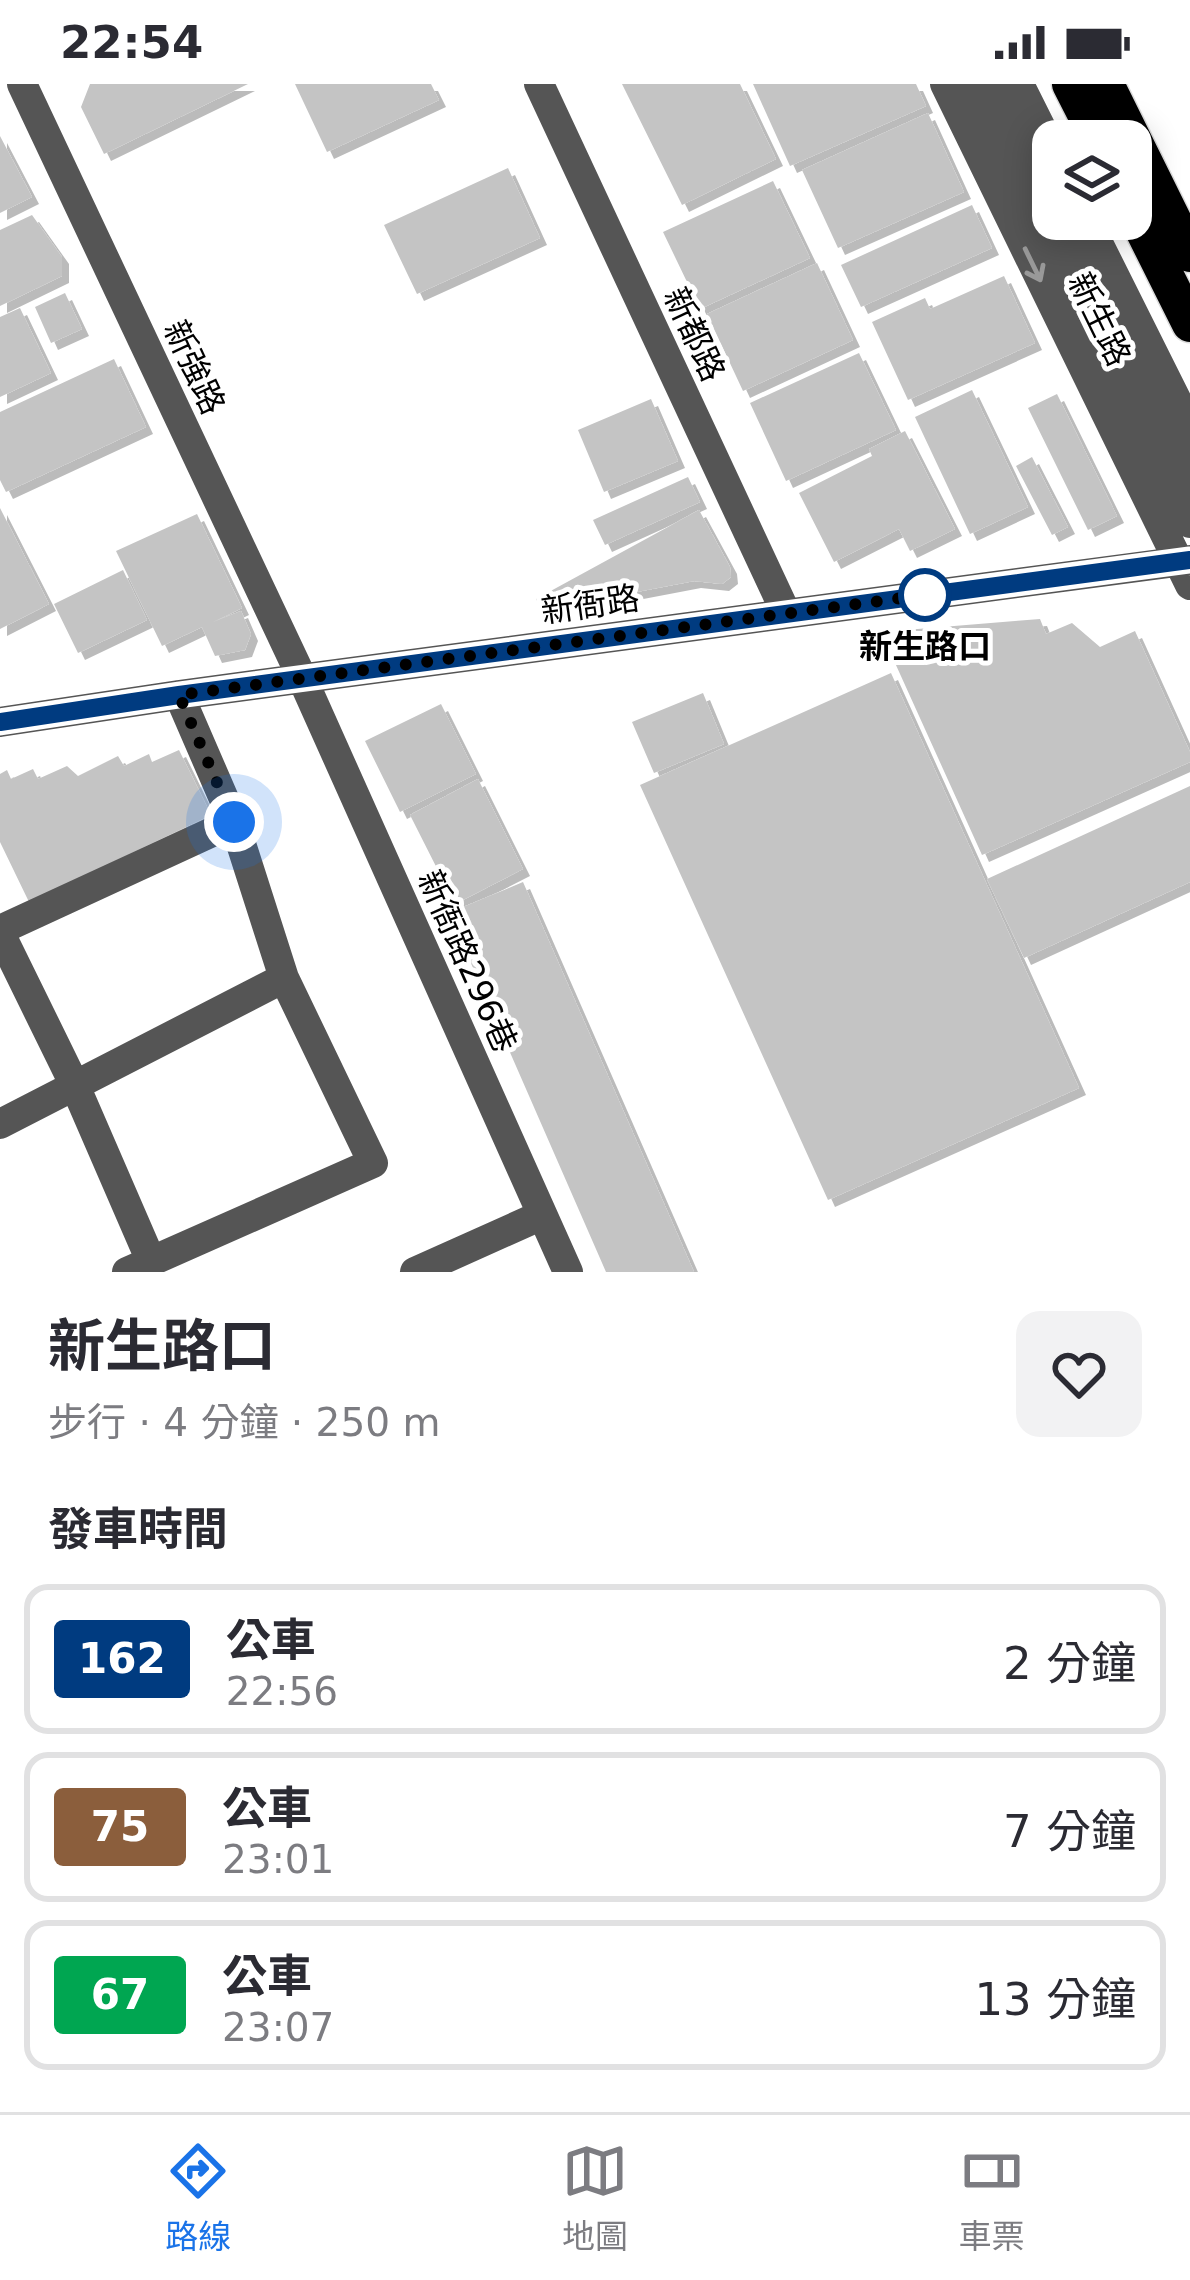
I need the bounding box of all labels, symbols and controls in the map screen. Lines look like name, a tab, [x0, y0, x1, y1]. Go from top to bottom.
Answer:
text: 22:54	[60, 16, 203, 69]
map controls	[1032, 120, 1152, 240]
button: layers	[1032, 120, 1152, 240]
one-way arrow	[1023, 246, 1046, 282]
street label: 新生路	[1060, 266, 1139, 372]
street label: 新都路	[656, 281, 733, 387]
street label: 新強路	[156, 314, 233, 420]
marker: 新生路口	[900, 570, 950, 620]
street label: 新衙路	[538, 578, 642, 631]
place label: 新生路口	[859, 627, 991, 666]
your location	[204, 792, 264, 852]
street label: 新衙路296巷	[410, 864, 525, 1058]
button: heart	[1016, 1311, 1142, 1437]
text: 新生路口	[48, 1313, 276, 1379]
text: 步行 · 4 分鐘 · 250 m	[48, 1400, 440, 1445]
text: 發車時間	[48, 1503, 228, 1556]
text: 公車	[226, 1614, 316, 1667]
text: 162	[78, 1634, 166, 1683]
text: 2 分鐘	[1003, 1637, 1136, 1690]
text: 22:56	[226, 1669, 338, 1714]
text: 公車	[222, 1782, 312, 1835]
text: 75	[91, 1802, 149, 1851]
text: 7 分鐘	[1003, 1805, 1136, 1858]
text: 23:01	[222, 1837, 334, 1882]
text: 公車	[222, 1950, 312, 2003]
text: 67	[91, 1970, 149, 2019]
text: 13 分鐘	[974, 1973, 1136, 2026]
text: 23:07	[222, 2005, 334, 2050]
tab: 路線	[165, 2138, 231, 2258]
tab: 地圖	[562, 2138, 628, 2258]
tab: 車票	[959, 2138, 1025, 2258]

